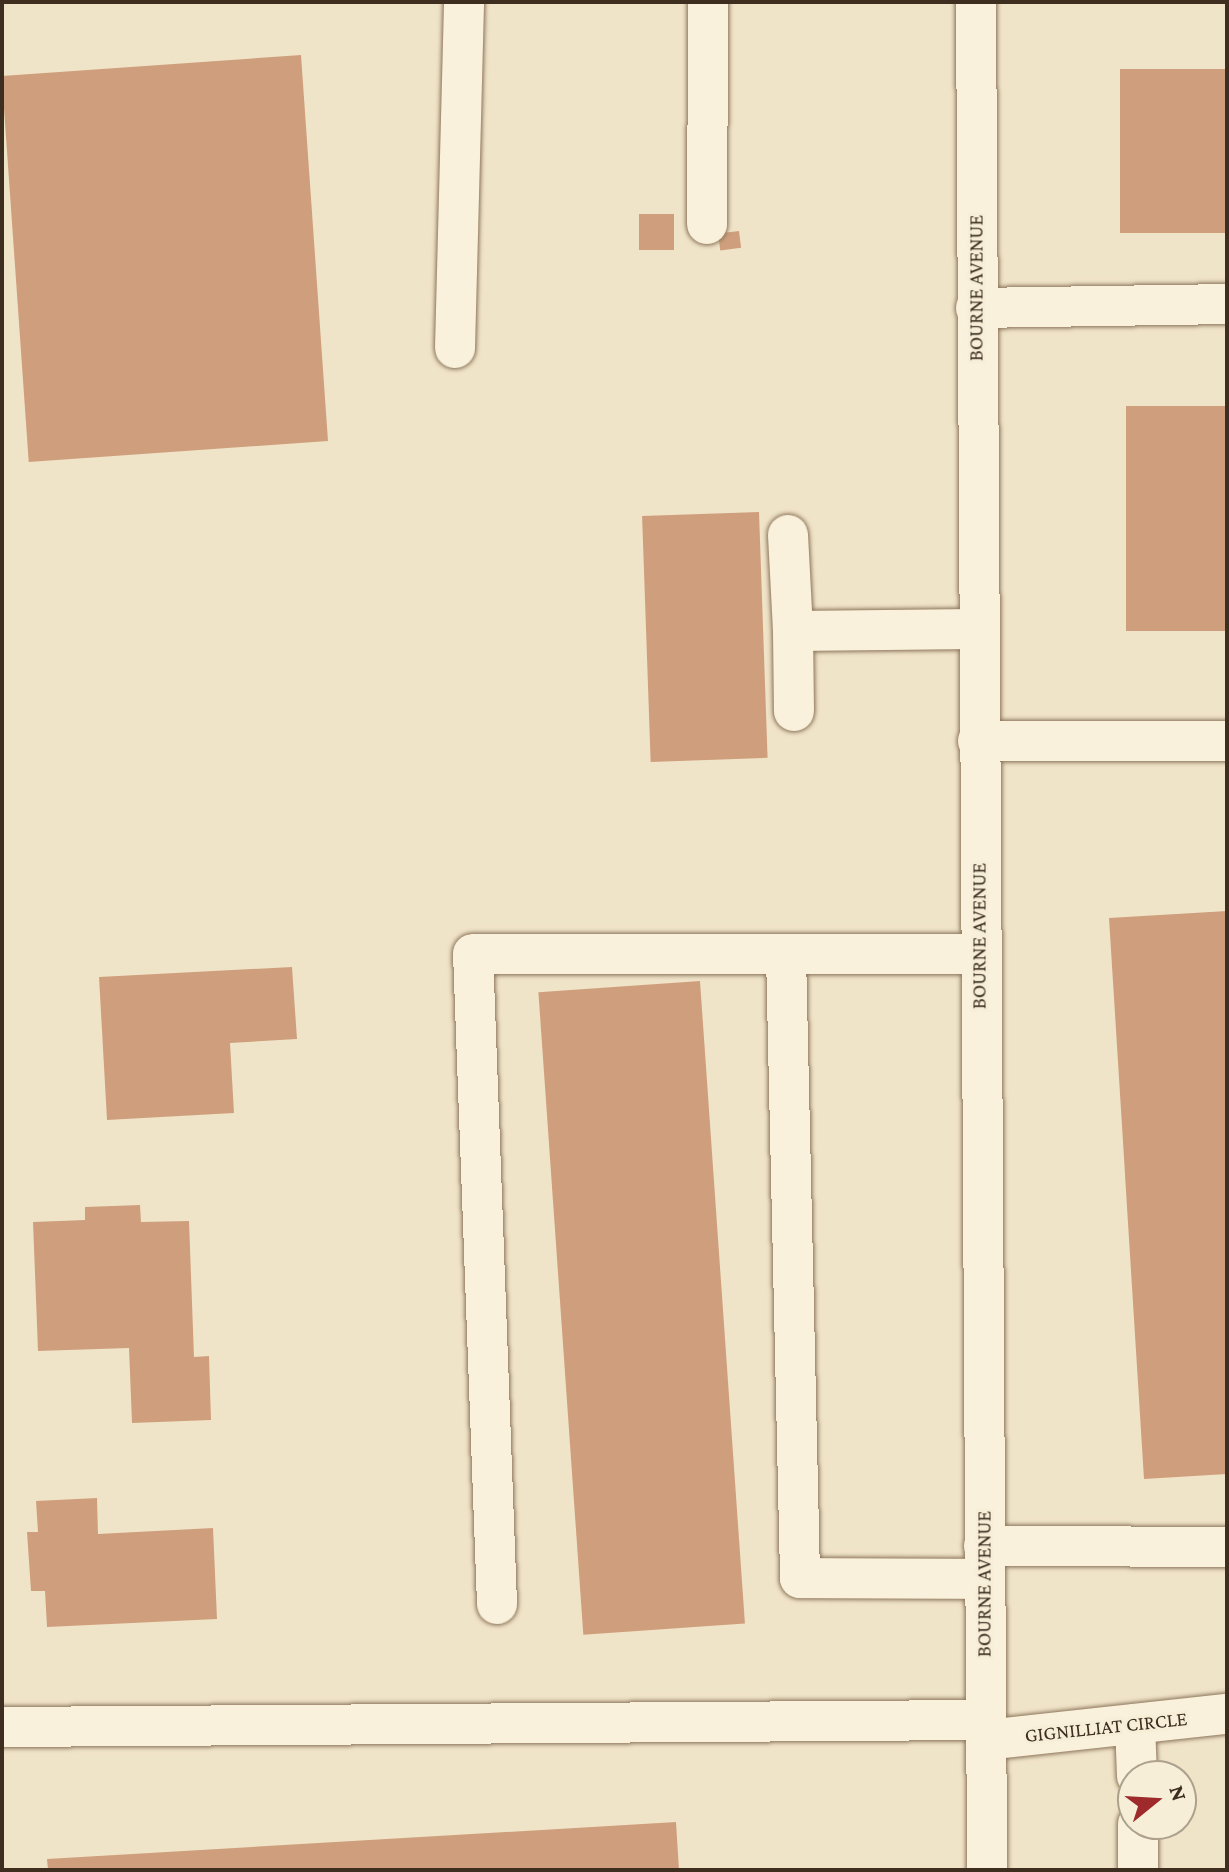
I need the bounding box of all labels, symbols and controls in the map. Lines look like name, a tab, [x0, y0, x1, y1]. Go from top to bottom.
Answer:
street label: BOURNE AVENUE	[964, 215, 988, 361]
street label: BOURNE AVENUE	[967, 863, 991, 1009]
street label: BOURNE AVENUE	[972, 1511, 996, 1657]
street label: GIGNILLIAT CIRCLE	[1024, 1707, 1188, 1747]
north arrow	[1117, 1760, 1197, 1840]
text: N	[1164, 1782, 1193, 1804]

